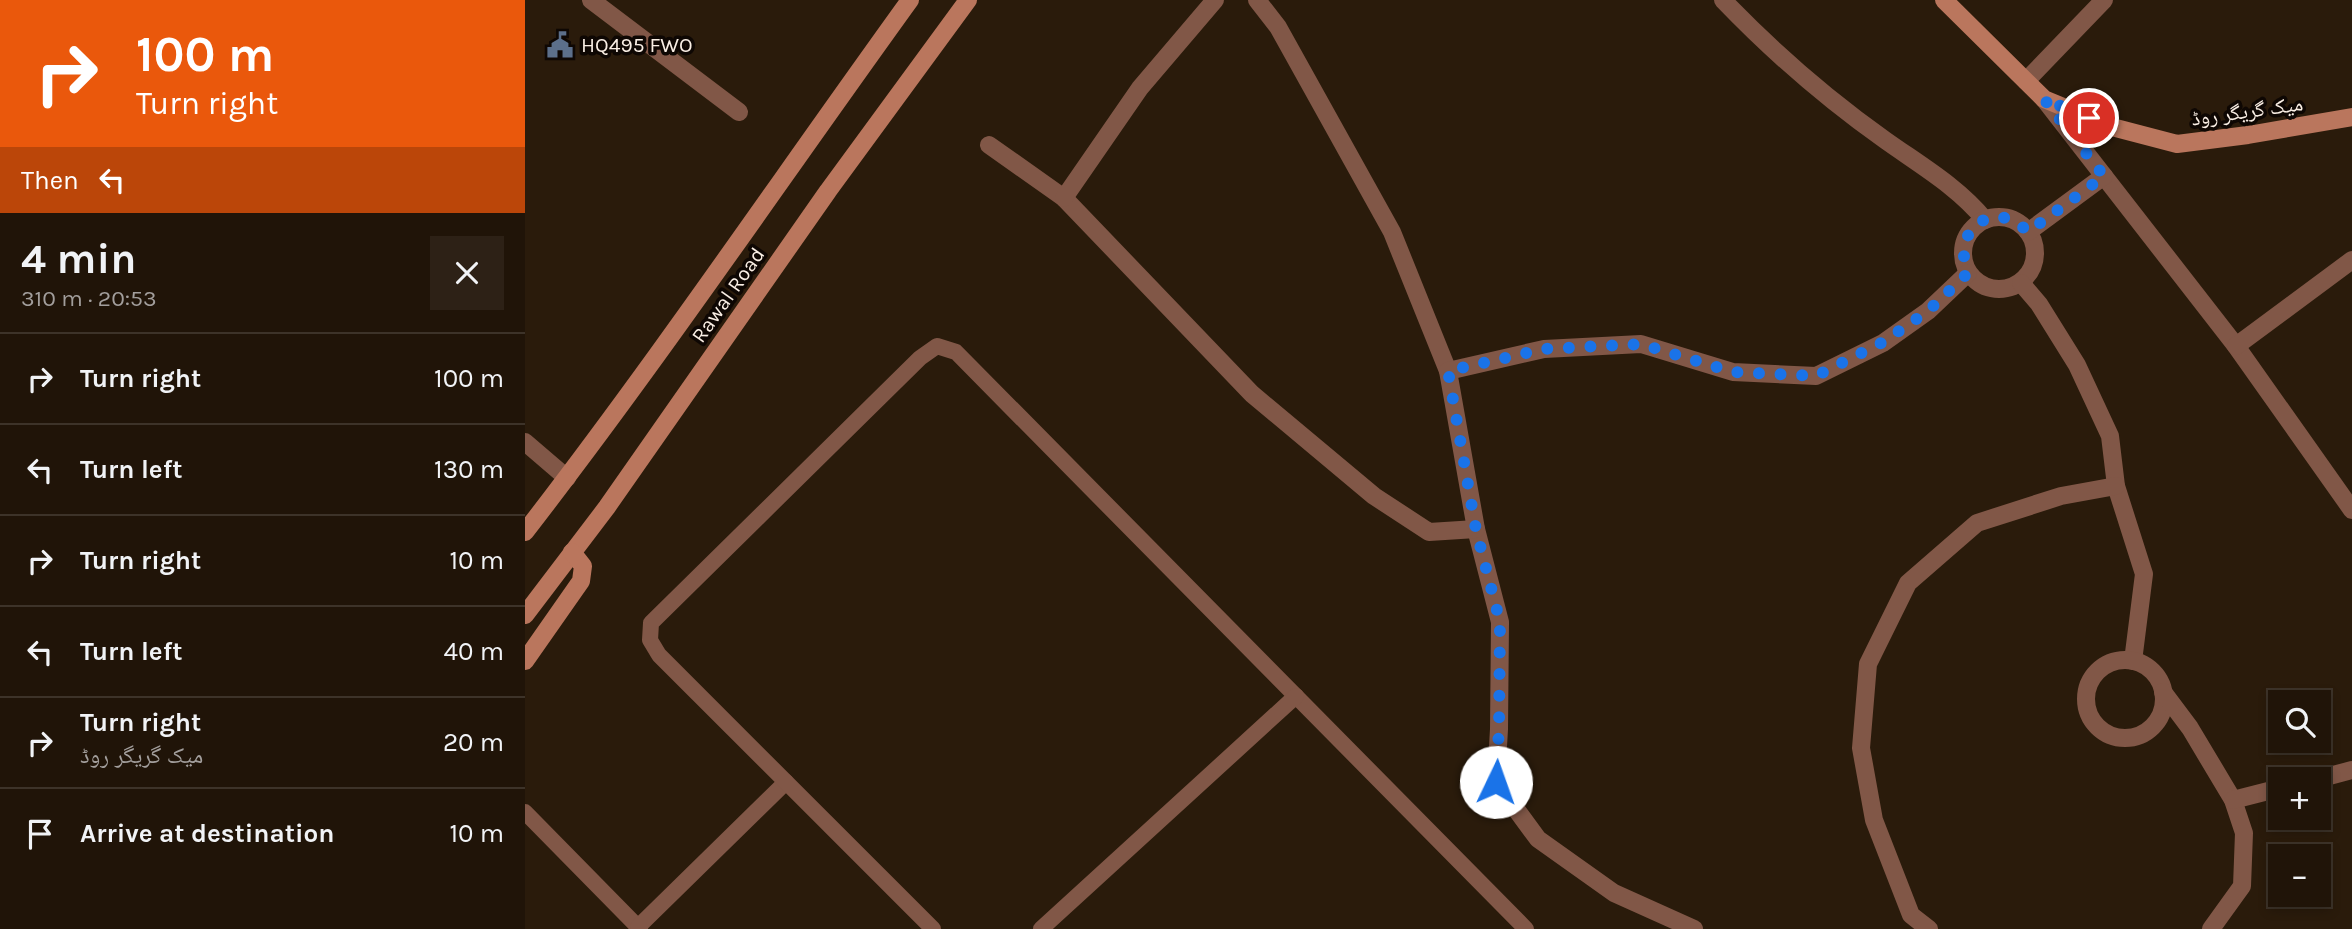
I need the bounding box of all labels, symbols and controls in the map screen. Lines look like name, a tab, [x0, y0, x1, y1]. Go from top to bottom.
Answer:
text: 100 m	[136, 26, 274, 83]
icon: right	[21, 28, 112, 119]
public building icon: HQ495 FWO	[545, 30, 575, 60]
place label: HQ495 FWO	[581, 33, 693, 57]
text: Turn right	[136, 85, 278, 122]
pin	[2059, 88, 2119, 148]
street label: میک گریگر روڈ	[2190, 91, 2304, 131]
icon: arrive	[2070, 99, 2108, 137]
icon: left	[93, 161, 131, 199]
text: Then	[21, 165, 79, 196]
text: 4 min	[21, 234, 136, 284]
button: close	[430, 236, 504, 310]
street label: Rawal Road	[687, 243, 769, 347]
text: 310 m · 20:53	[21, 285, 157, 312]
icon: right	[21, 360, 59, 398]
text: Turn right	[80, 363, 201, 394]
text: 100 m	[434, 363, 504, 394]
icon: left	[21, 451, 59, 489]
text: Turn left	[80, 454, 182, 485]
text: 130 m	[434, 454, 504, 485]
icon: right	[21, 542, 59, 580]
text: Turn right	[80, 545, 201, 576]
text: 10 m	[449, 545, 504, 576]
icon: left	[21, 633, 59, 671]
text: Turn left	[80, 636, 182, 667]
text: 40 m	[444, 636, 504, 667]
map controls	[2268, 690, 2331, 907]
button: search	[2268, 690, 2331, 753]
text: Turn right	[80, 707, 201, 738]
icon: right	[21, 724, 59, 762]
text: 20 m	[443, 727, 504, 758]
text: میک گریگر روڈ	[80, 742, 203, 769]
position arrow	[1459, 745, 1533, 819]
button: +	[2268, 767, 2331, 830]
icon: arrive	[21, 815, 59, 853]
text: Arrive at destination	[80, 818, 334, 849]
text: 10 m	[449, 818, 504, 849]
button: −	[2268, 844, 2331, 907]

